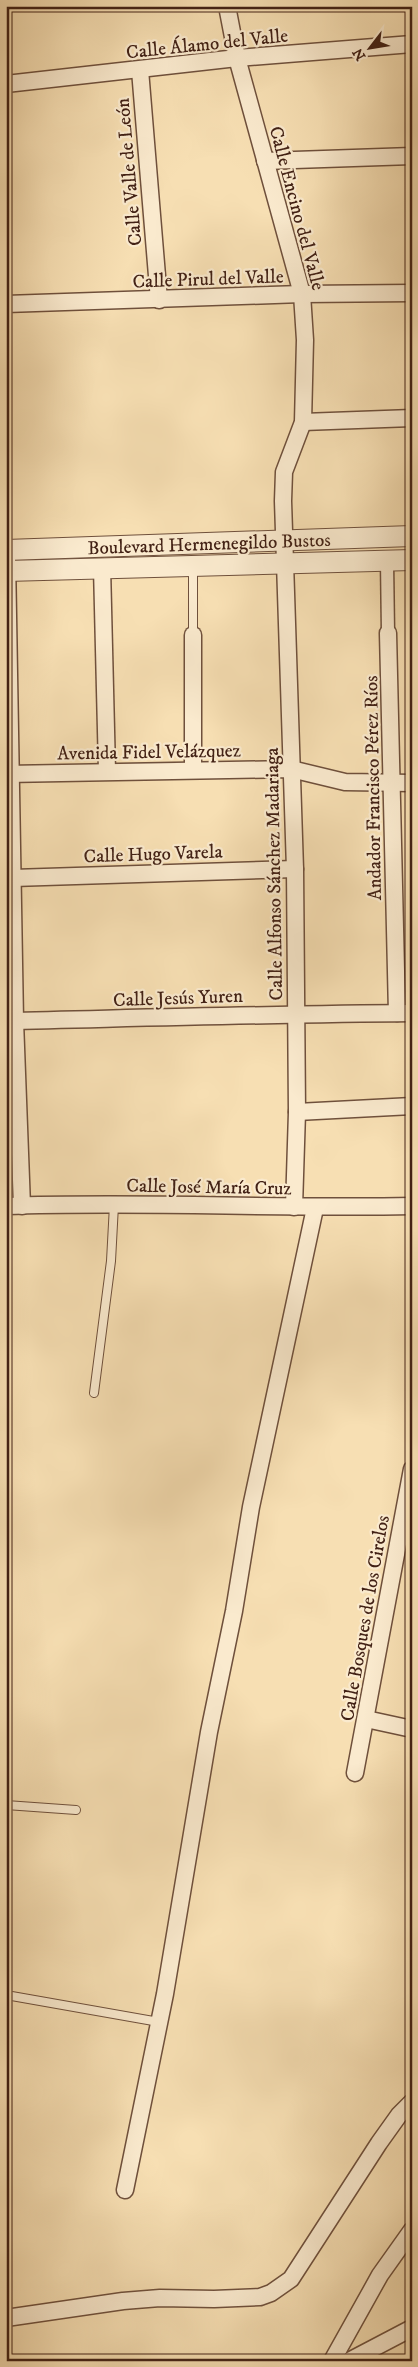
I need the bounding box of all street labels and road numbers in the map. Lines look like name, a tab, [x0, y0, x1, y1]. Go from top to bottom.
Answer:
street label: Calle Álamo del Valle	[125, 23, 289, 64]
street label: Calle Valle de León	[112, 97, 147, 247]
street label: Calle Encino del Valle	[264, 124, 330, 293]
street label: Calle Pirul del Valle	[132, 265, 284, 294]
street label: Boulevard Hermenegildo Bustos	[87, 529, 331, 560]
street label: Andador Francisco Pérez Ríos	[360, 675, 387, 901]
street label: Avenida Fidel Velázquez	[57, 739, 241, 767]
street label: Calle Alfonso Sánchez Madariaga	[261, 747, 288, 1001]
street label: Calle Hugo Varela	[83, 841, 223, 868]
street label: Calle Jesús Yuren	[113, 985, 243, 1012]
street label: Calle José María Cruz	[126, 1175, 292, 1200]
street label: Calle Bosques de los Cirelos	[336, 1513, 396, 1723]

